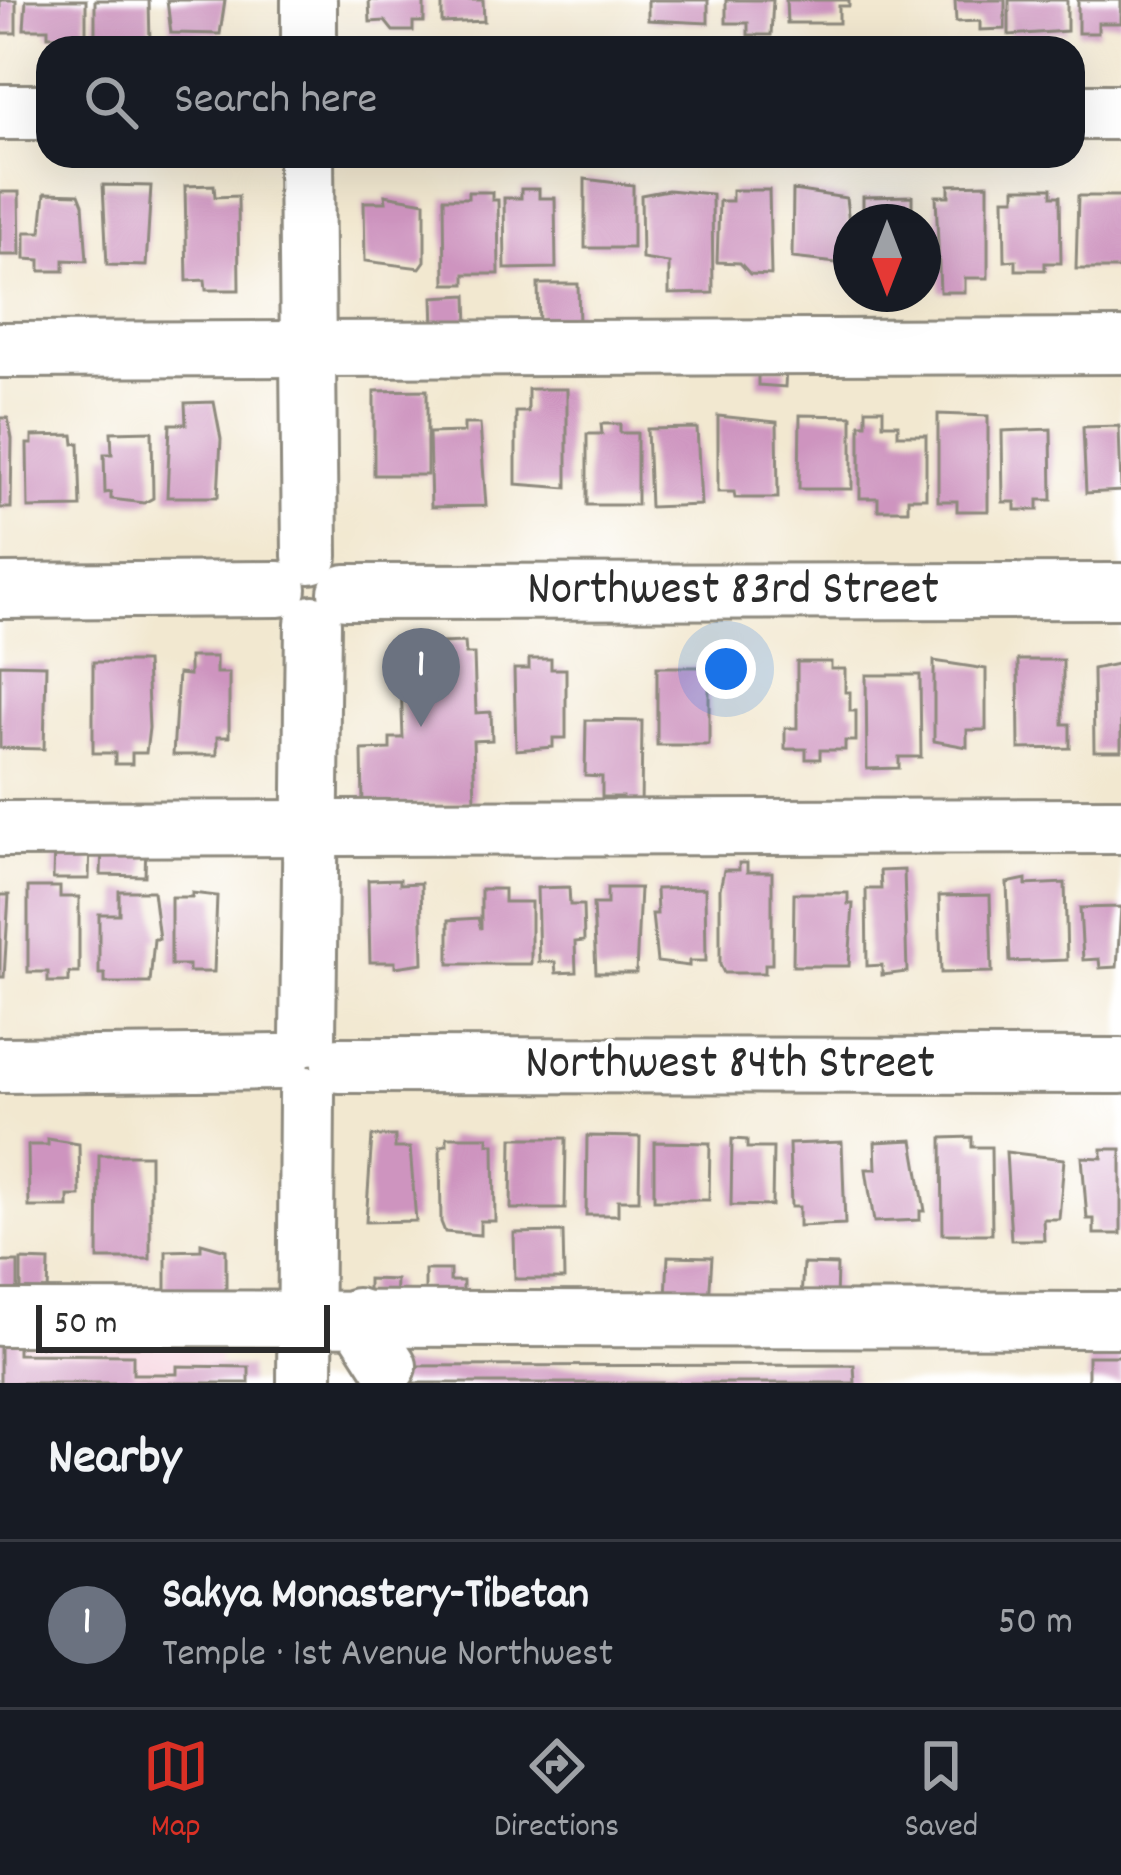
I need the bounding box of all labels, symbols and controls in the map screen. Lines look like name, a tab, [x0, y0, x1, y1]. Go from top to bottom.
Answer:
search box	[36, 36, 1085, 168]
icon: search	[78, 69, 144, 135]
text: Search here	[174, 70, 377, 134]
north arrow	[833, 204, 941, 312]
street label: Northwest 83rd Street	[527, 558, 939, 627]
pin: 1	[382, 628, 460, 727]
your location	[696, 639, 756, 699]
street label: Northwest 84th Street	[525, 1032, 935, 1101]
scale bar	[36, 1299, 330, 1352]
text: 50 m	[54, 1302, 118, 1349]
text: Nearby	[48, 1425, 181, 1497]
text: Sakya Monastery-Tibetan	[162, 1565, 589, 1629]
text: 1	[83, 1597, 91, 1652]
text: 50 m	[998, 1597, 1073, 1652]
text: Temple · 1st Avenue Northwest	[162, 1629, 613, 1684]
tab: Map	[143, 1733, 209, 1852]
tab: Directions	[494, 1733, 619, 1852]
tab: Saved	[905, 1733, 978, 1852]

